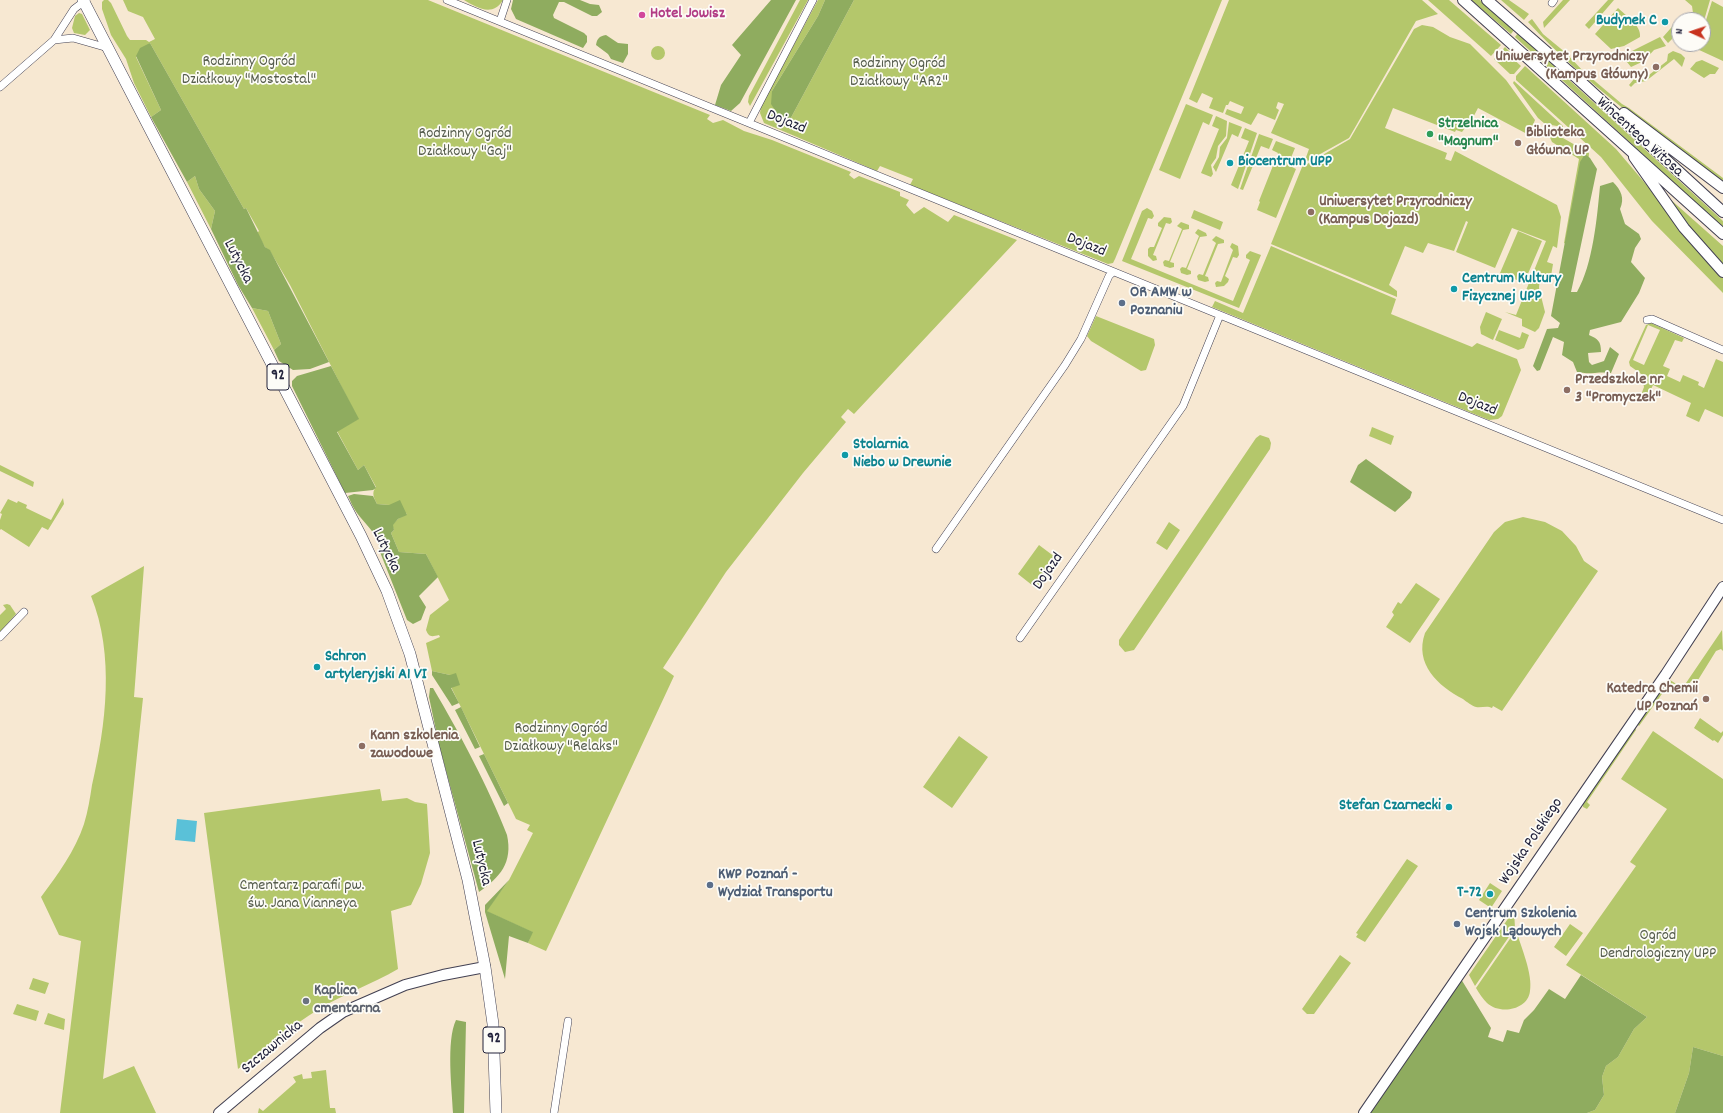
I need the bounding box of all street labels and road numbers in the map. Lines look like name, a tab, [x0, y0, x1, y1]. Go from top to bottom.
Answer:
street label: Wincentego Witosa	[1592, 94, 1686, 182]
street label: Dojazd	[764, 106, 808, 140]
street label: Dojazd	[1064, 229, 1108, 263]
street label: Lutycka	[218, 237, 256, 287]
road number: 92	[267, 364, 289, 390]
street label: Dojazd	[1455, 388, 1499, 422]
street label: Lutycka	[366, 526, 404, 576]
street label: Dojazd	[1029, 550, 1069, 594]
street label: Wojska Polskiego	[1496, 795, 1568, 889]
street label: Lutycka	[465, 838, 495, 888]
street label: Szczawnicka	[238, 1017, 308, 1079]
road number: 92	[483, 1027, 505, 1053]

